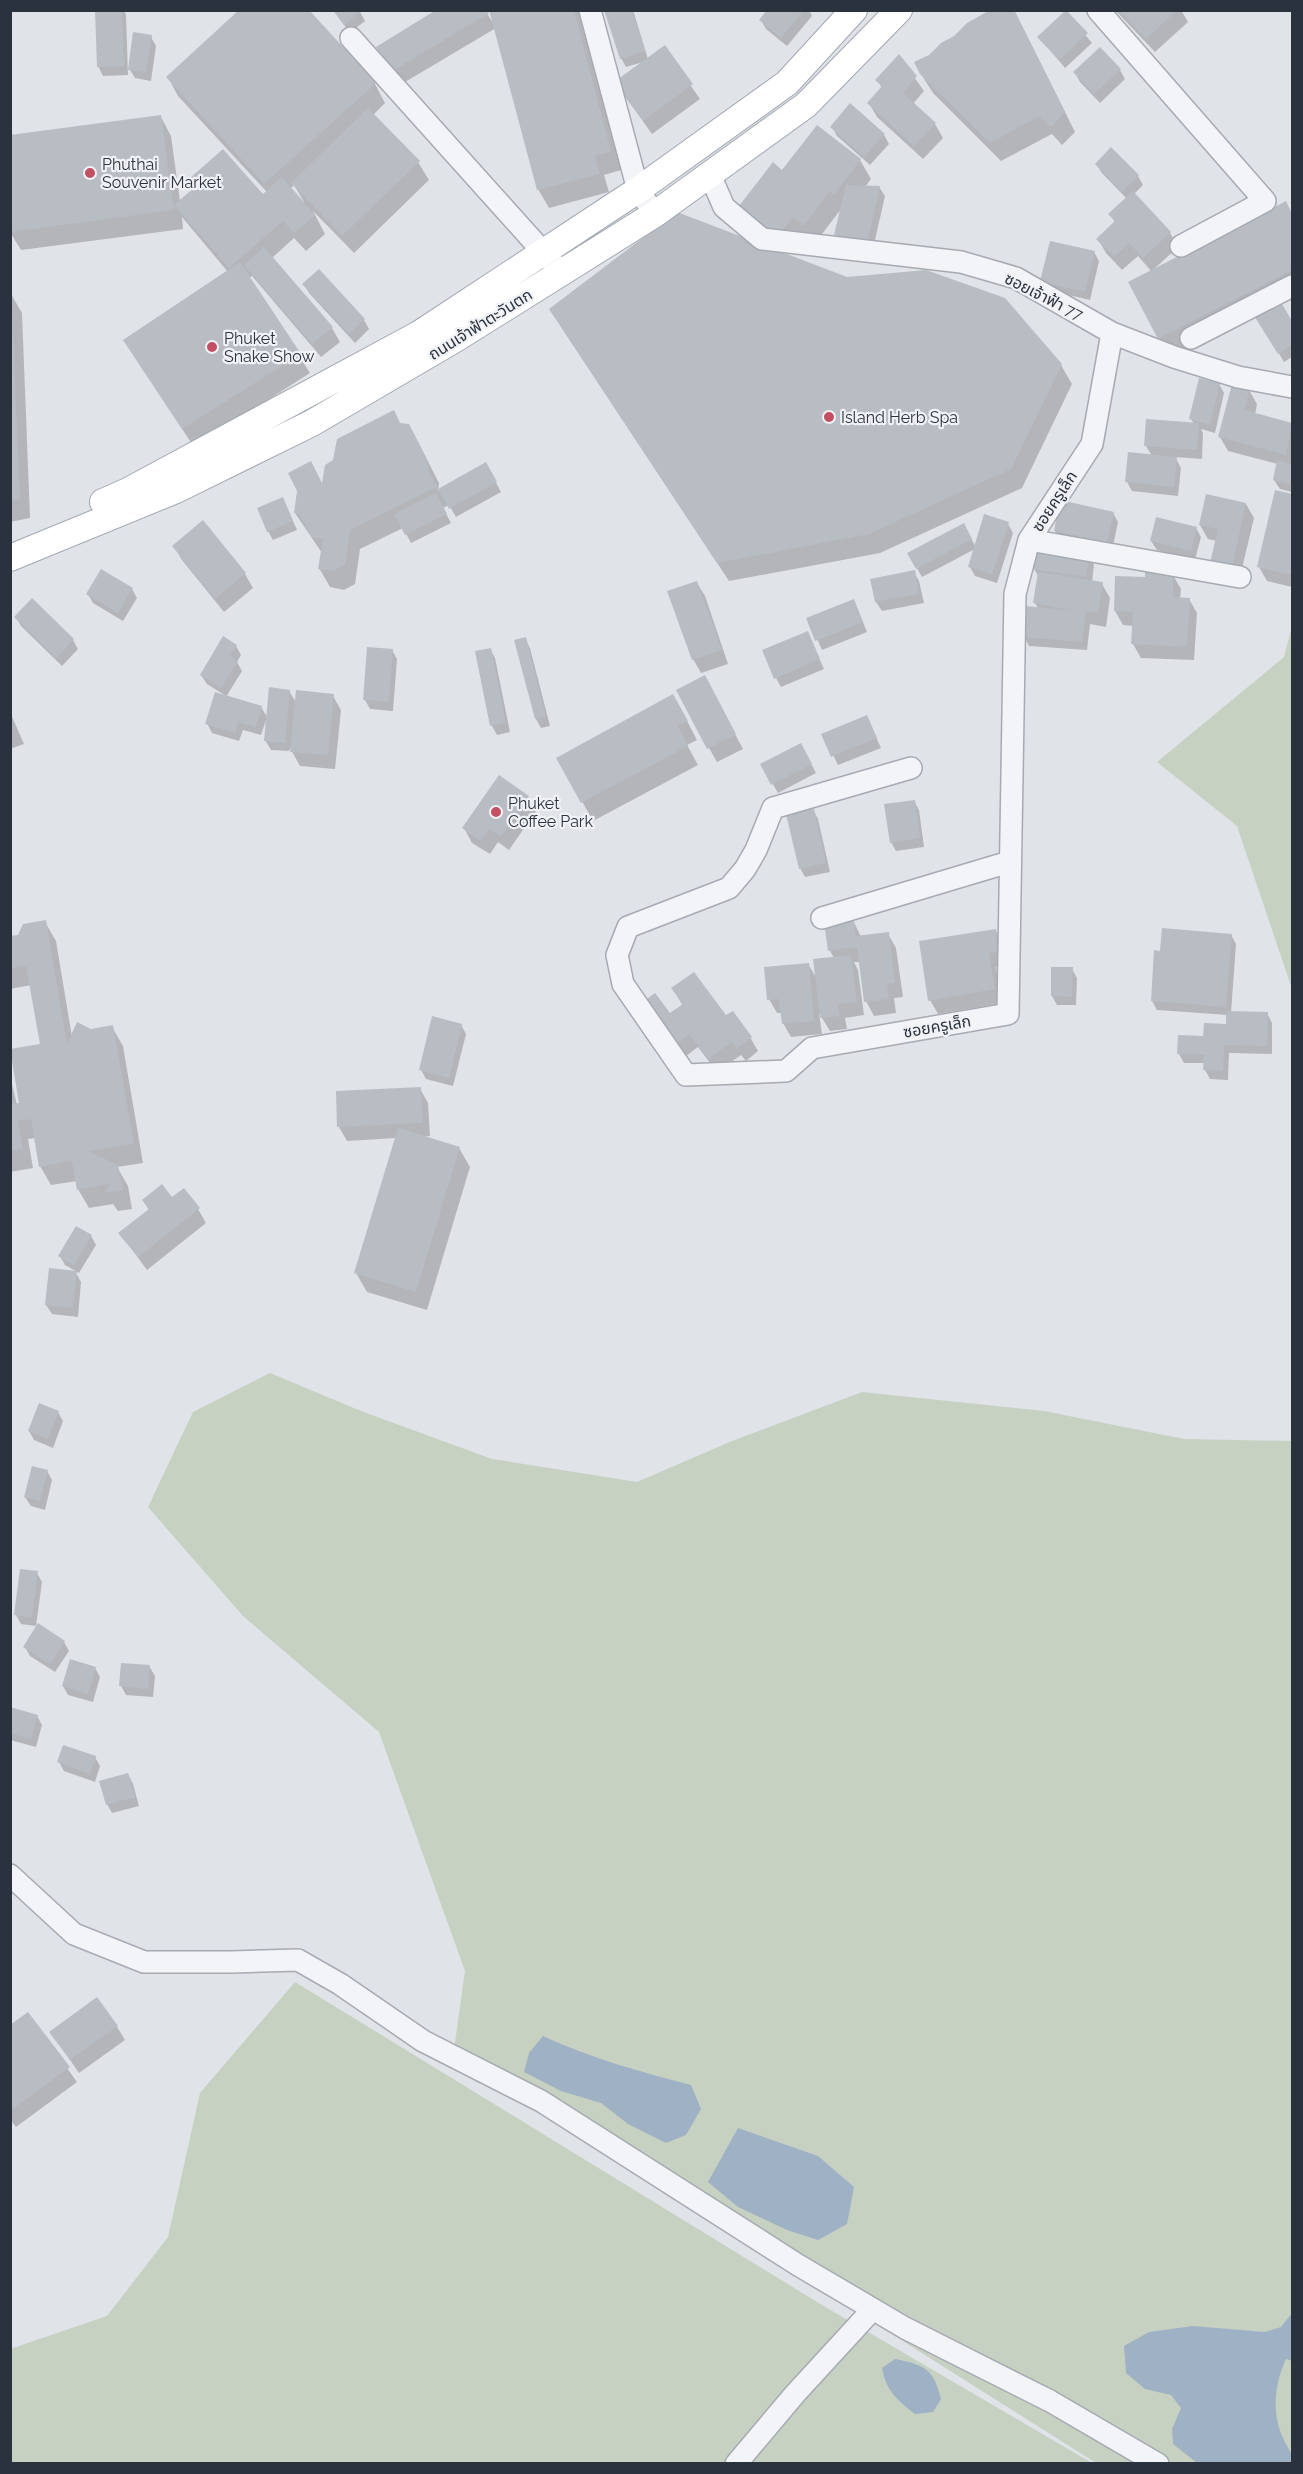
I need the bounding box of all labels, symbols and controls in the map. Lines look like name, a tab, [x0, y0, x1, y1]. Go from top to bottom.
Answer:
place label: Phuthai Souvenir Market	[102, 155, 222, 192]
marker: Phuthai Souvenir Market	[83, 166, 97, 180]
street label: ซอยเจ้าฟ้า 77	[1001, 269, 1087, 325]
street label: ถนนเจ้าฟ้าตะวันตก	[425, 285, 536, 364]
place label: Phuket Snake Show	[224, 329, 315, 366]
marker: Phuket Snake Show	[205, 340, 219, 354]
place label: Island Herb Spa	[841, 408, 958, 427]
marker: Island Herb Spa	[822, 410, 836, 424]
street label: ซอยครูเล็ก	[1028, 467, 1081, 535]
place label: Phuket Coffee Park	[508, 794, 593, 831]
marker: Phuket Coffee Park	[489, 805, 503, 819]
street label: ซอยครูเล็ก	[902, 1011, 972, 1042]

